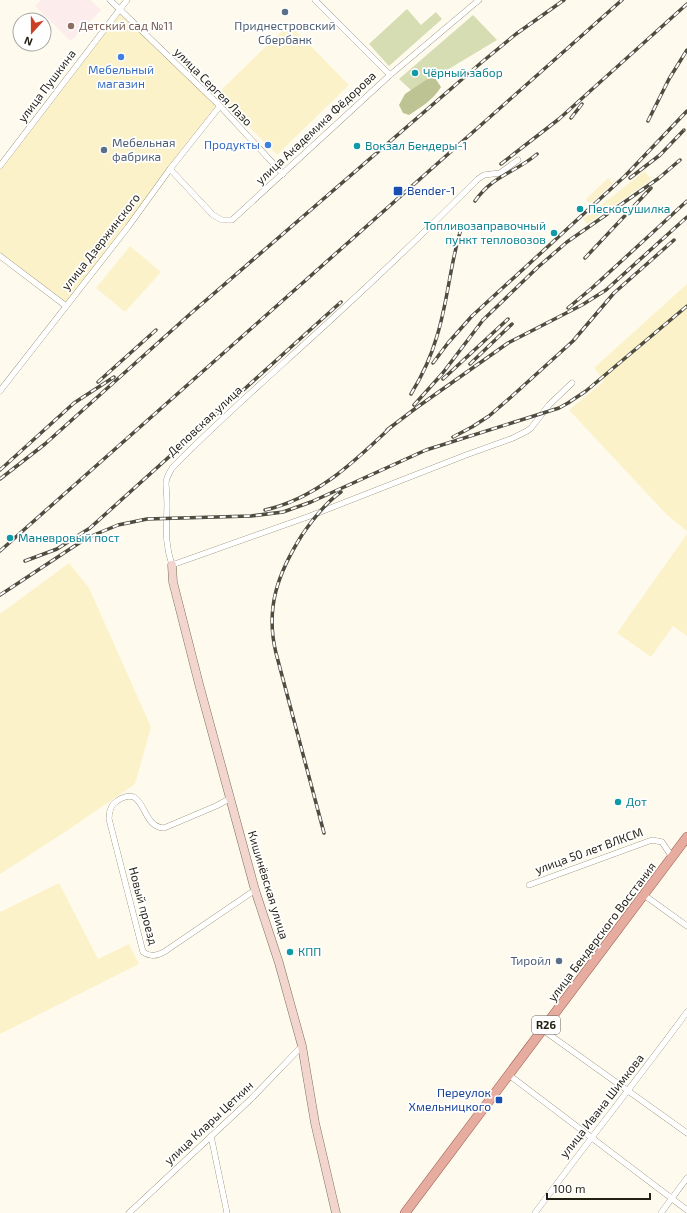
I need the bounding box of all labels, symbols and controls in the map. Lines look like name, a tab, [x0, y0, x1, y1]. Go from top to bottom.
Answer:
marker: Приднестровский Сбербанк	[280, 7, 290, 17]
north arrow	[12, 12, 52, 52]
place label: Детский сад №11	[79, 18, 173, 32]
place label: Приднестровский Сбербанк	[234, 18, 336, 46]
marker: Детский сад №11	[66, 21, 76, 31]
text: N	[22, 34, 34, 49]
street label: улица Сергея Лазо	[171, 44, 256, 129]
street label: улица Пушкина	[14, 46, 79, 125]
marker: Мебельный магазин	[116, 52, 126, 62]
place label: Мебельный магазин	[88, 62, 154, 90]
place label: Чёрный забор	[423, 65, 503, 79]
street label: улица Академика Фёдорова	[252, 68, 379, 187]
marker: Чёрный забор	[410, 68, 420, 78]
place label: Мебельная фабрика	[112, 135, 175, 163]
place label: Продукты	[204, 137, 260, 152]
place label: Вокзал Бендеры-1	[365, 138, 467, 152]
marker: Продукты	[263, 140, 273, 150]
marker: Вокзал Бендеры-1	[352, 141, 362, 151]
marker: Мебельная фабрика	[99, 145, 109, 155]
place label: Bender-1	[407, 183, 455, 197]
marker: Bender-1	[392, 185, 404, 197]
street label: улица Дзержинского	[58, 190, 143, 293]
place label: Пескосушилка	[588, 201, 670, 216]
marker: Пескосушилка	[575, 204, 585, 214]
place label: Топливозаправочный пункт тепловозов	[424, 218, 546, 247]
marker: Топливозаправочный пункт тепловозов	[549, 228, 559, 238]
street label: Деповская улица	[164, 382, 245, 459]
place label: Маневровый пост	[18, 530, 120, 544]
marker: Маневровый пост	[5, 533, 15, 543]
place label: Дот	[626, 794, 647, 808]
marker: Дот	[613, 797, 623, 807]
street label: улица 50 лет ВЛКСМ	[533, 824, 645, 877]
street label: Кишинёвская улица	[245, 829, 292, 941]
street label: улица Бендерского Восстания	[544, 859, 659, 1004]
street label: Новый проезд	[127, 865, 161, 946]
place label: КПП	[298, 944, 321, 958]
marker: КПП	[285, 947, 295, 957]
place label: Тиройл	[510, 953, 551, 967]
marker: Тиройл	[554, 956, 564, 966]
road number: R26	[532, 1016, 560, 1034]
street label: улица Ивана Шимкова	[556, 1051, 647, 1161]
street label: улица Клары Цеткин	[161, 1078, 256, 1168]
place label: Переулок Хмельницкого	[409, 1085, 492, 1113]
marker: Переулок Хмельницкого	[494, 1095, 504, 1105]
scale bar	[547, 1175, 650, 1201]
text: 100 m	[553, 1181, 585, 1195]

